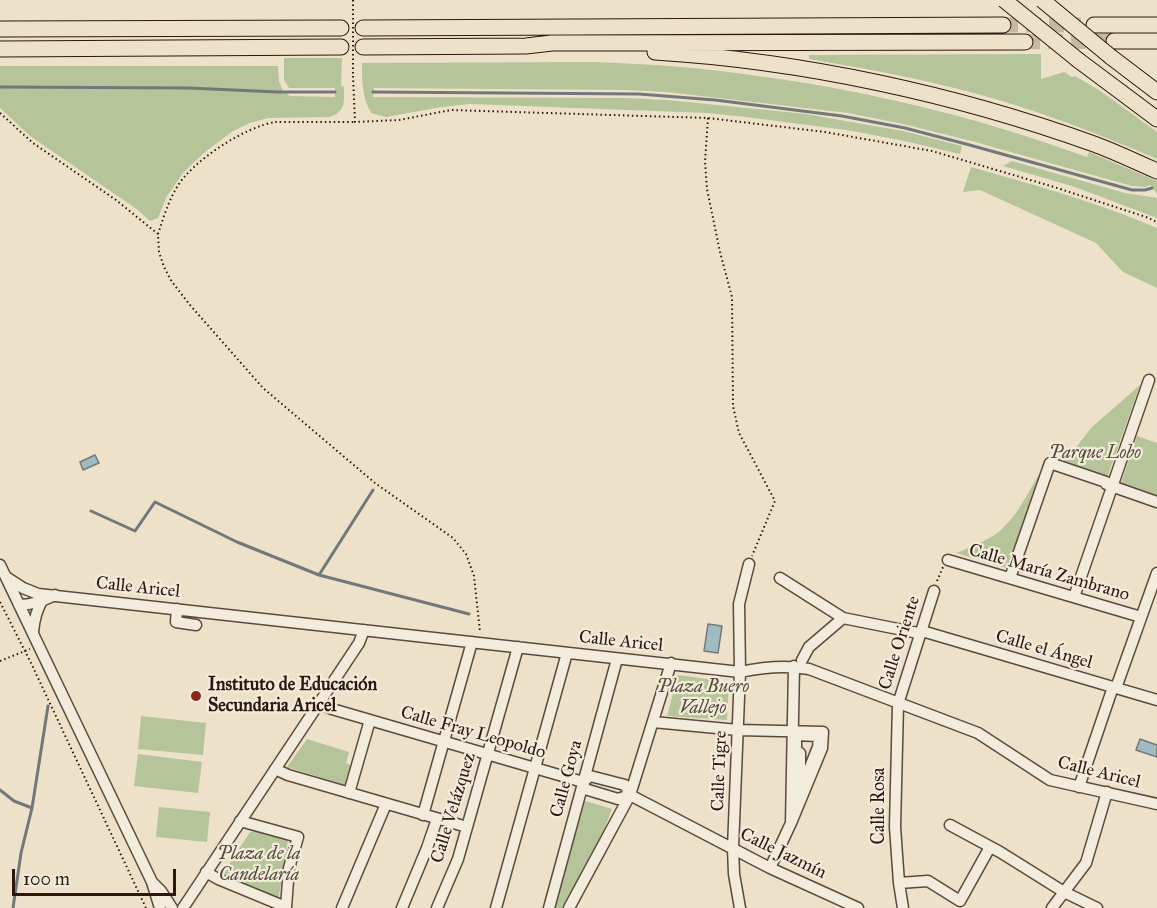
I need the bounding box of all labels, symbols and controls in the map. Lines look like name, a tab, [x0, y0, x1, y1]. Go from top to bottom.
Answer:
park label: Parque Lobo	[1049, 443, 1141, 465]
street label: Calle María Zambrano	[966, 540, 1132, 606]
street label: Calle Aricel	[95, 573, 181, 603]
street label: Calle Oriente	[875, 593, 925, 693]
street label: Calle el Ángel	[993, 626, 1095, 674]
street label: Calle Aricel	[578, 627, 664, 657]
place label: Instituto de Educación Secundaria Aricel	[208, 675, 377, 718]
park label: Plaza Buero Vallejo	[657, 677, 749, 720]
marker: Instituto de Educación Secundaria Aricel	[189, 689, 203, 703]
street label: Calle Fray Leopoldo	[398, 702, 548, 764]
street label: Calle Tigre	[708, 730, 732, 812]
street label: Calle Goya	[546, 738, 588, 820]
street label: Calle Velázquez	[427, 750, 481, 866]
street label: Calle Aricel	[1055, 752, 1143, 794]
street label: Calle Rosa	[869, 768, 891, 844]
street label: Calle Jazmín	[736, 824, 830, 884]
park label: Plaza de la Candelaría	[217, 844, 301, 886]
scale bar	[15, 857, 178, 895]
text: 100 m	[23, 868, 70, 890]

